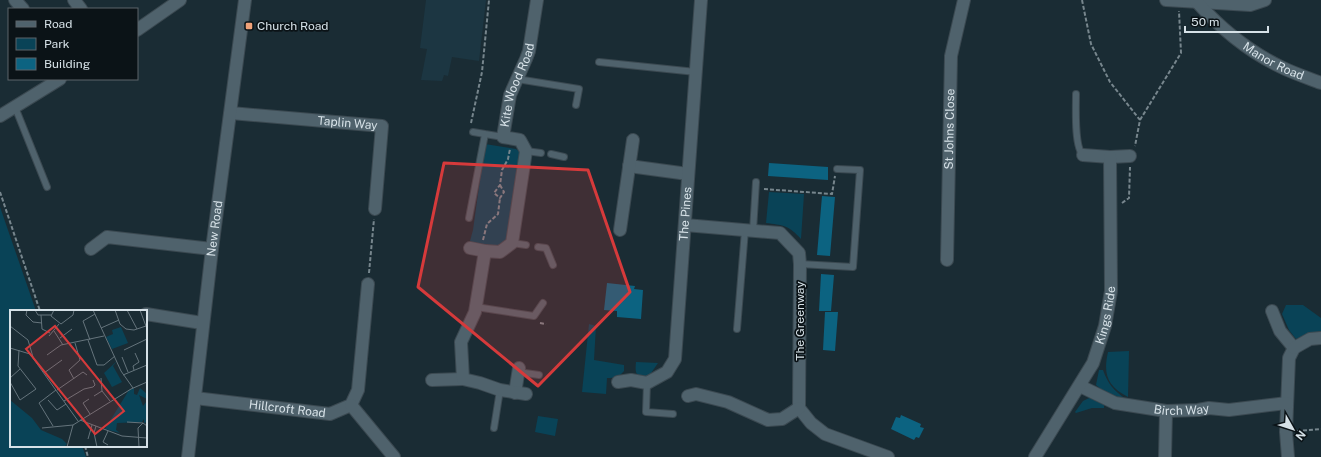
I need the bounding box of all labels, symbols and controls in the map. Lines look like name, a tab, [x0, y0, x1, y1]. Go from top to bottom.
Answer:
legend	[8, 8, 138, 80]
scale bar	[1185, 8, 1268, 34]
text: 50 m	[1191, 15, 1219, 29]
text: Road	[44, 17, 72, 31]
place label: Church Road	[257, 19, 329, 33]
marker: Church Road	[244, 21, 254, 31]
text: Park	[44, 37, 70, 51]
street label: Manor Road	[1240, 39, 1306, 83]
street label: Kite Wood Road	[498, 42, 537, 128]
text: Building	[44, 57, 90, 71]
street label: St Johns Close	[942, 88, 957, 170]
street label: Taplin Way	[317, 113, 379, 133]
street label: The Pines	[677, 186, 694, 241]
street label: New Road	[204, 200, 225, 257]
street label: The Greenway	[793, 281, 807, 361]
street label: Kings Ride	[1092, 286, 1118, 346]
inset map	[10, 310, 147, 447]
street label: Hillcroft Road	[248, 397, 326, 420]
street label: Birch Way	[1153, 401, 1211, 418]
north arrow	[1273, 409, 1313, 449]
text: N	[1293, 428, 1308, 442]

